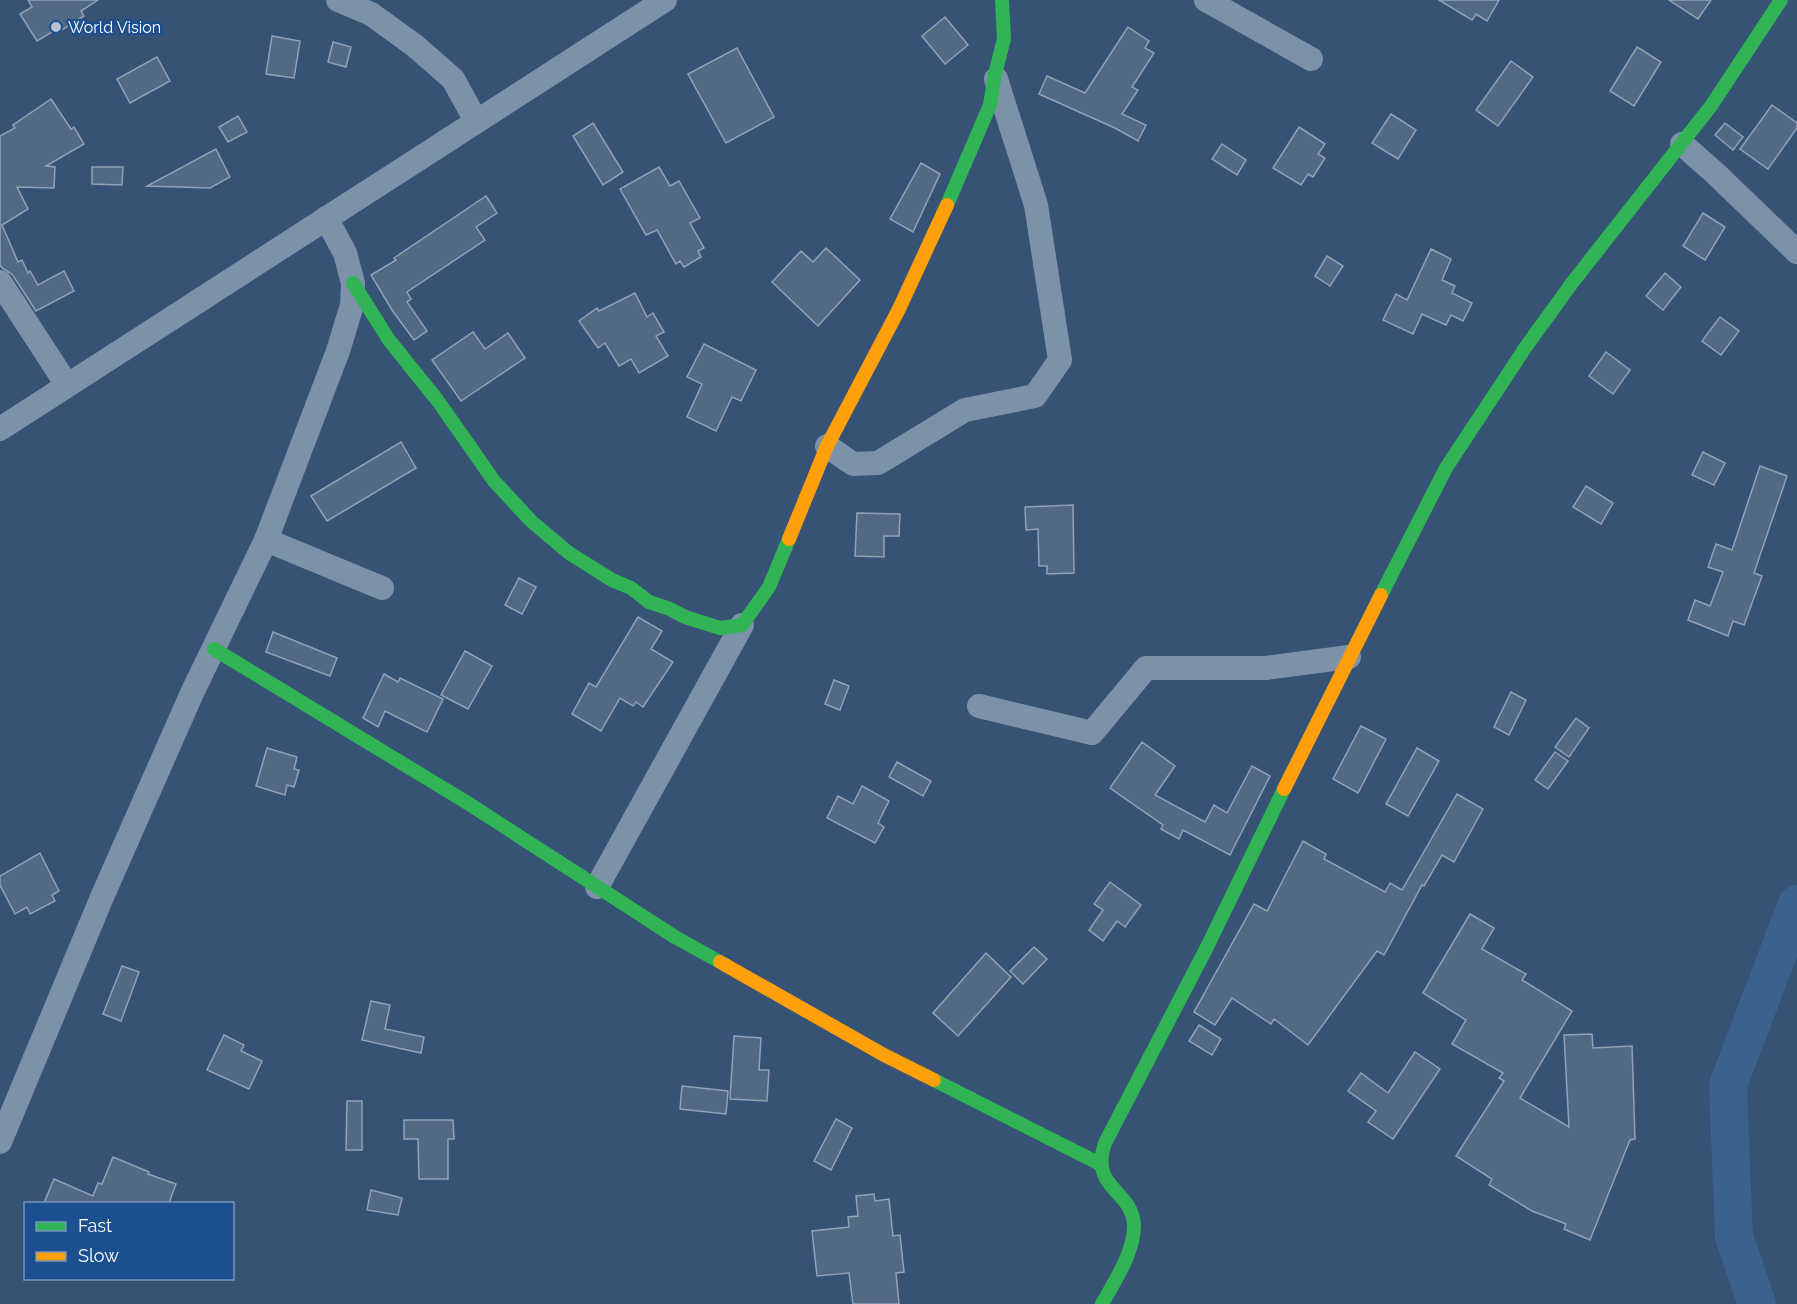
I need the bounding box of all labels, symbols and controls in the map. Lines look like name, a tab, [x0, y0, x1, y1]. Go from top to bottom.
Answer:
place label: World Vision	[68, 18, 161, 37]
marker: World Vision	[49, 20, 63, 34]
legend	[24, 1202, 234, 1280]
text: Fast	[78, 1215, 112, 1236]
text: Slow	[78, 1245, 119, 1266]

